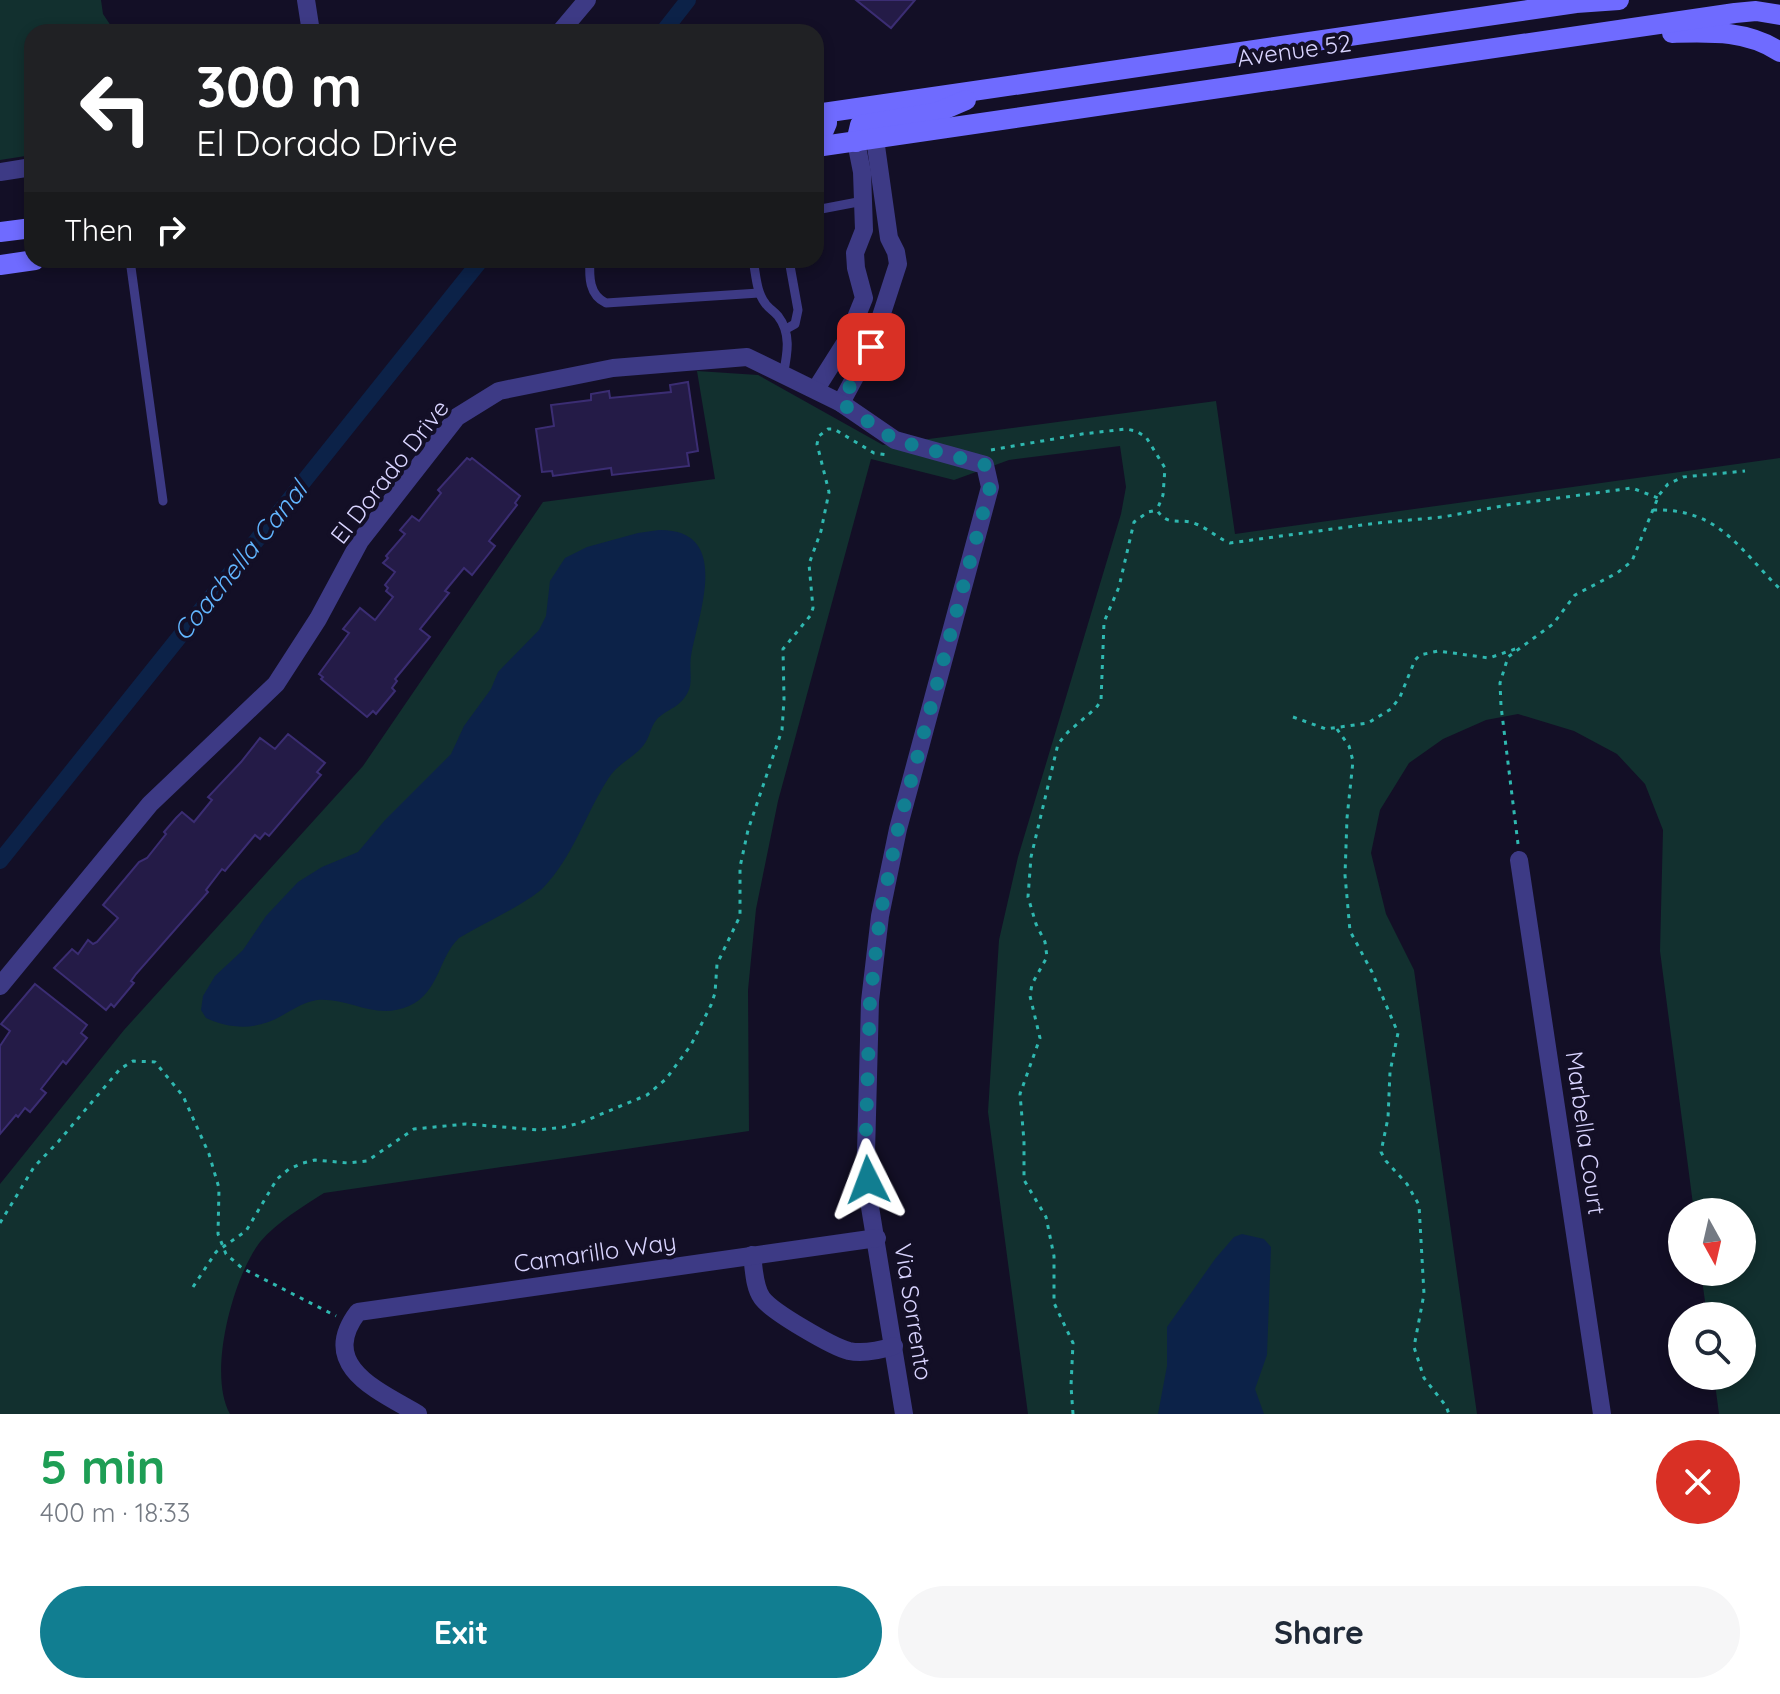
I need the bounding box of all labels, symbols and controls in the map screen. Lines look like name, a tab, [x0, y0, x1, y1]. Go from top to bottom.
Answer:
street label: Avenue 52	[1235, 27, 1353, 73]
text: 300 m	[196, 51, 362, 121]
icon: left	[64, 56, 168, 160]
text: El Dorado Drive	[196, 120, 458, 165]
icon: right	[149, 208, 193, 252]
text: Then	[64, 211, 133, 249]
pin	[837, 313, 905, 381]
icon: arrive	[849, 325, 893, 369]
street label: El Dorado Drive	[324, 393, 455, 549]
water label: Coachella Canal	[165, 472, 316, 647]
street label: Marbella Court	[1560, 1049, 1612, 1217]
position arrow	[826, 1138, 910, 1222]
north arrow	[1668, 1198, 1756, 1286]
map controls	[1668, 1198, 1756, 1390]
street label: Camarillo Way	[512, 1226, 678, 1278]
street label: Via Sorrento	[888, 1241, 940, 1382]
button: search	[1668, 1302, 1756, 1390]
text: 5 min	[40, 1436, 165, 1496]
button: close	[1656, 1440, 1740, 1524]
text: 400 m · 18:33	[40, 1496, 191, 1529]
button: Exit	[40, 1586, 882, 1678]
button: Share	[898, 1586, 1740, 1678]

